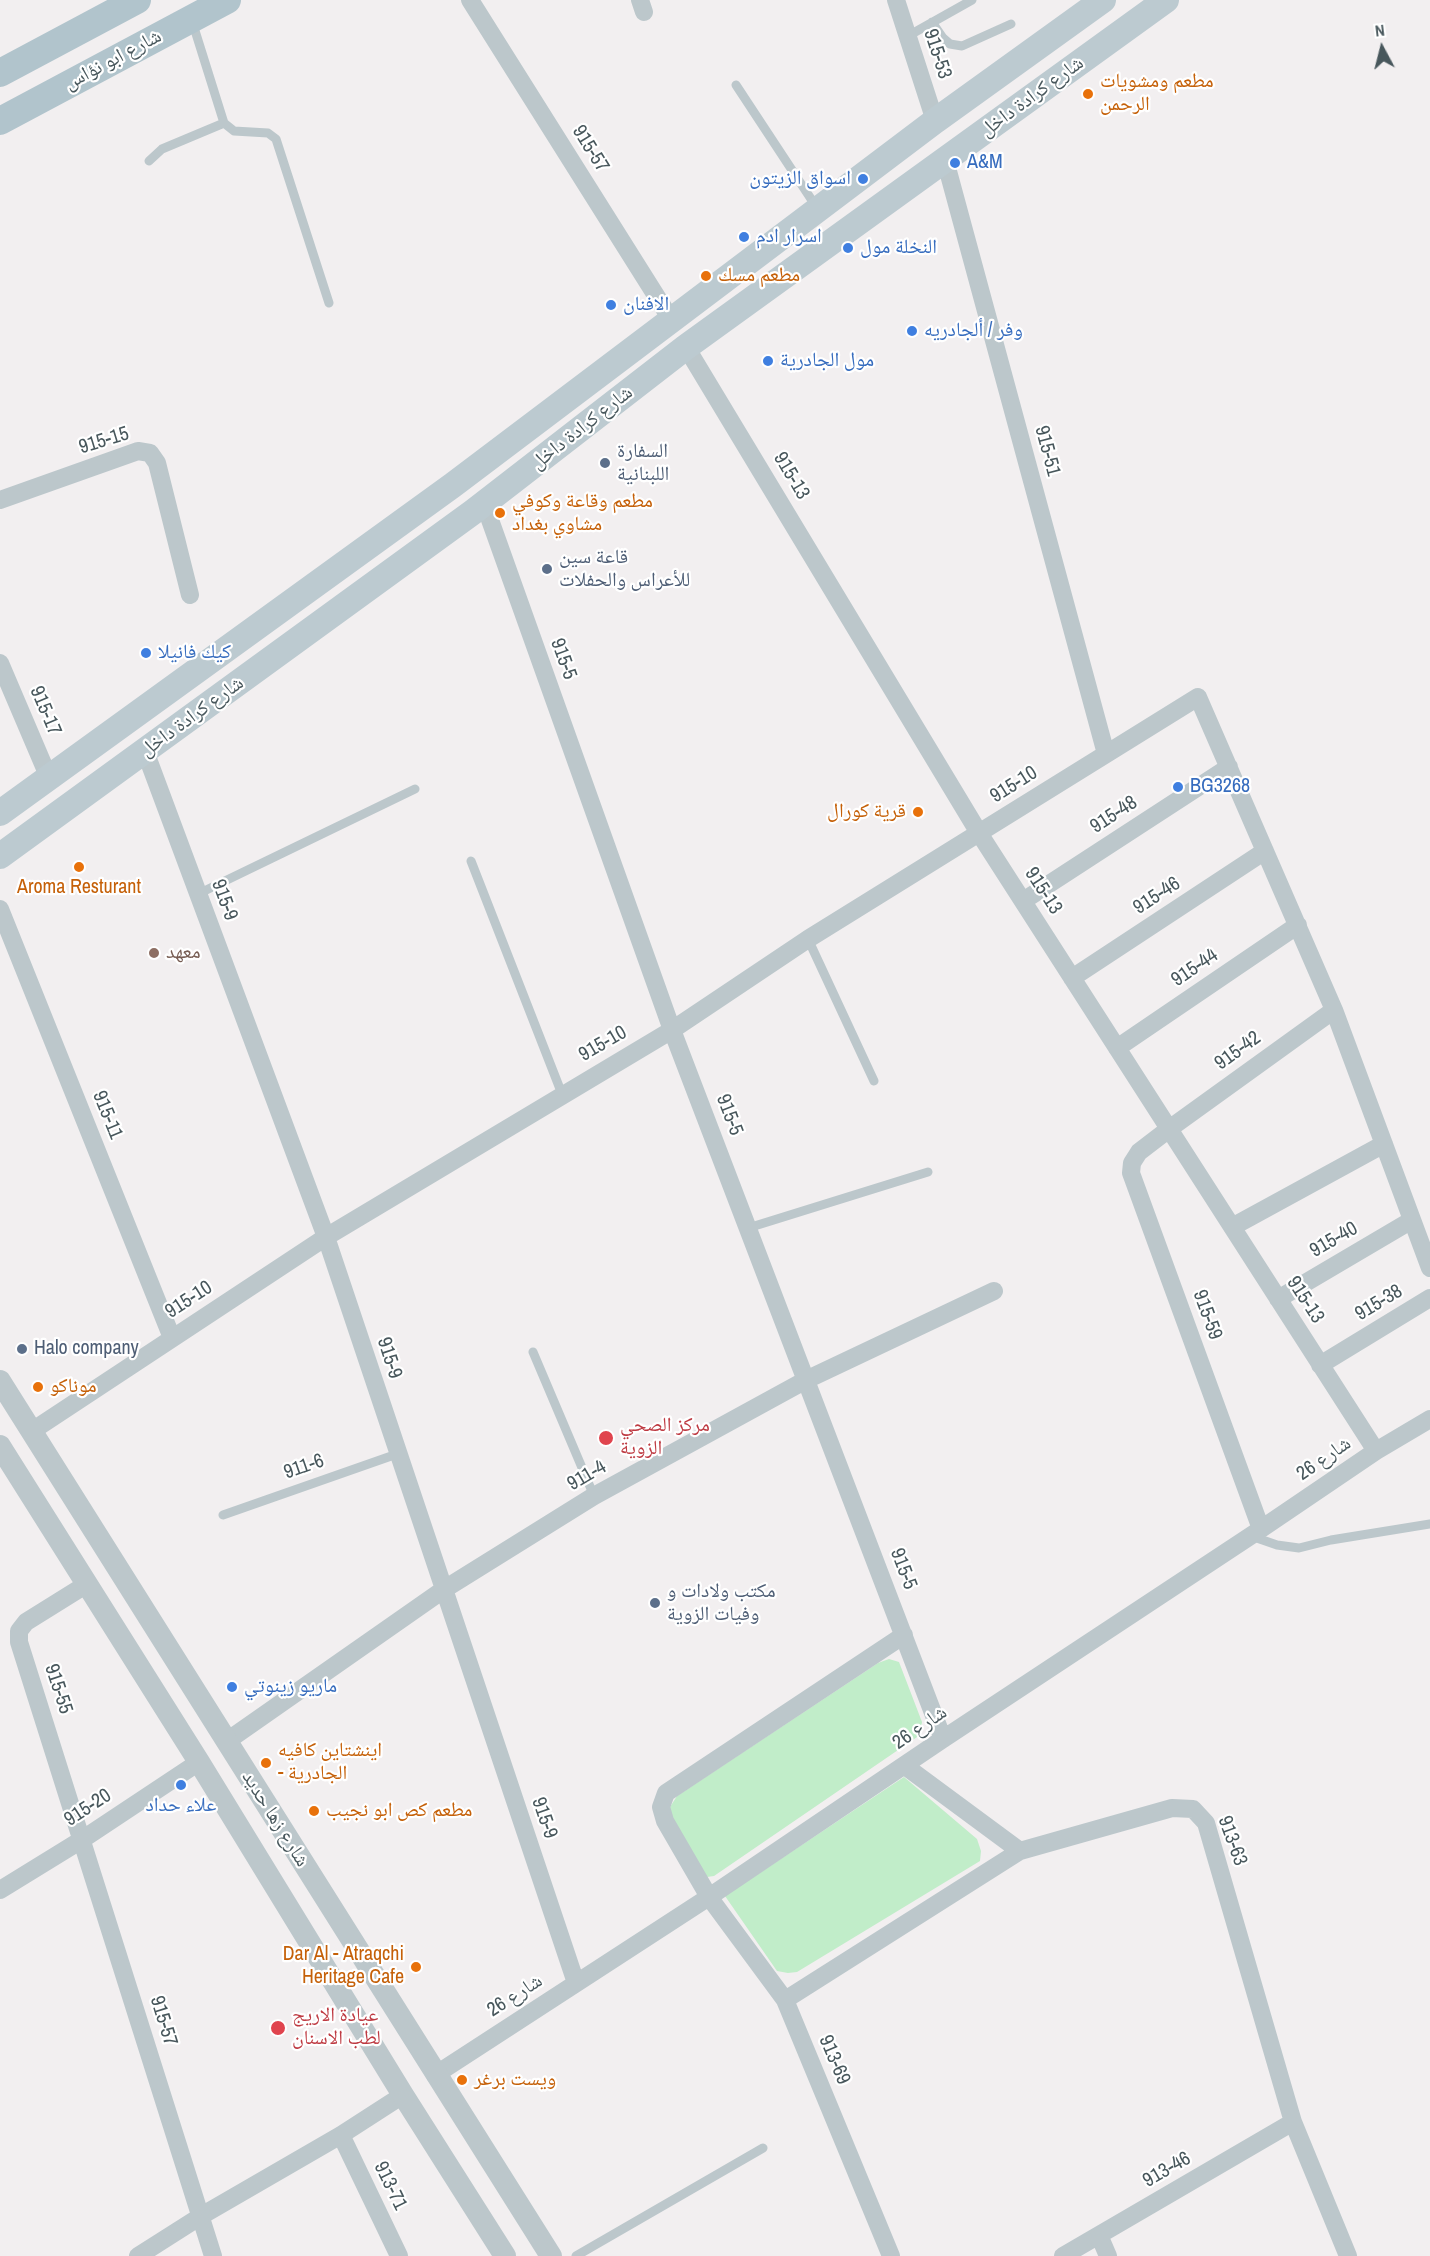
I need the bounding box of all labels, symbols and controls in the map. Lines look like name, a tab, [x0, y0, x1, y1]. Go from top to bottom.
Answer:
north arrow	[1352, 18, 1412, 78]
text: N	[1374, 19, 1386, 42]
street label: شارع ابو نؤاس	[60, 24, 166, 96]
street label: 915-53	[918, 26, 956, 82]
street label: شارع كرادة داخل	[975, 51, 1089, 143]
place label: مطعم ومشويات الرحمن	[1100, 70, 1214, 117]
marker: مطعم ومشويات الرحمن	[1081, 87, 1095, 101]
street label: 915-57	[566, 121, 614, 177]
place label: A&M	[967, 151, 1003, 175]
marker: A&M	[948, 156, 962, 170]
place label: اسواق الزيتون	[749, 167, 851, 191]
marker: اسواق الزيتون	[856, 172, 870, 186]
place label: اسرار ادم	[756, 225, 822, 249]
marker: اسرار ادم	[737, 230, 751, 244]
place label: النخلة مول	[860, 236, 937, 260]
marker: النخلة مول	[841, 241, 855, 255]
place label: مطعم مسك	[718, 264, 800, 288]
marker: مطعم مسك	[699, 269, 713, 283]
place label: الافنان	[623, 293, 669, 317]
marker: الافنان	[604, 298, 618, 312]
place label: وفر / ألجادريه	[924, 319, 1023, 343]
marker: وفر / ألجادريه	[905, 324, 919, 338]
place label: مول الجادرية	[780, 349, 874, 373]
marker: مول الجادرية	[761, 354, 775, 368]
street label: شارع كرادة داخل	[526, 381, 638, 475]
street label: 915-15	[76, 422, 132, 460]
street label: 915-51	[1029, 423, 1065, 479]
place label: السفارة اللبنانية	[617, 440, 669, 487]
street label: 915-13	[768, 448, 814, 504]
marker: السفارة اللبنانية	[598, 456, 612, 470]
place label: مطعم وقاعة وكوفي مشاوي بغداد	[512, 490, 653, 537]
marker: مطعم وقاعة وكوفي مشاوي بغداد	[493, 506, 507, 520]
place label: قاعة سين للأعراس والحفلات	[559, 546, 690, 593]
marker: قاعة سين للأعراس والحفلات	[540, 562, 554, 576]
street label: 915-5	[545, 635, 581, 683]
place label: كيك فانيلا	[158, 641, 231, 665]
marker: كيك فانيلا	[139, 646, 153, 660]
street label: شارع كرادة داخل	[135, 671, 249, 763]
street label: 915-17	[24, 683, 66, 739]
street label: 915-10	[986, 761, 1042, 809]
place label: BG3268	[1190, 775, 1250, 799]
marker: BG3268	[1171, 780, 1185, 794]
street label: 915-48	[1086, 791, 1142, 839]
place label: قرية كورال	[827, 800, 906, 824]
marker: قرية كورال	[911, 805, 925, 819]
marker: Aroma Resturant	[72, 860, 86, 874]
street label: 915-13	[1019, 863, 1067, 919]
street label: 915-46	[1129, 872, 1185, 920]
place label: Aroma Resturant	[17, 876, 141, 900]
street label: 915-9	[206, 876, 242, 924]
place label: معهد	[166, 941, 200, 965]
street label: 915-44	[1167, 944, 1223, 992]
marker: معهد	[147, 946, 161, 960]
street label: 915-10	[575, 1021, 631, 1067]
street label: 915-42	[1210, 1026, 1266, 1076]
street label: 915-11	[87, 1087, 127, 1143]
street label: 915-5	[710, 1091, 748, 1139]
street label: 915-40	[1306, 1217, 1362, 1263]
street label: 915-13	[1281, 1272, 1329, 1328]
street label: 915-10	[161, 1276, 217, 1324]
street label: 915-38	[1351, 1280, 1407, 1326]
street label: 915-59	[1187, 1287, 1227, 1343]
street label: 915-9	[371, 1334, 407, 1382]
place label: Halo company	[34, 1337, 139, 1361]
marker: Halo company	[15, 1342, 29, 1356]
place label: موناكو	[50, 1375, 97, 1399]
marker: موناكو	[31, 1380, 45, 1394]
place label: مركز الصحي الزوية	[620, 1414, 710, 1461]
marker: مركز الصحي الزوية	[597, 1429, 615, 1447]
street label: شارع 26	[1292, 1432, 1356, 1486]
street label: 911-6	[281, 1449, 327, 1485]
street label: 911-4	[563, 1455, 611, 1497]
street label: 915-5	[884, 1545, 922, 1593]
place label: مكتب ولادات و وفيات الزوية	[667, 1580, 776, 1627]
marker: مكتب ولادات و وفيات الزوية	[648, 1596, 662, 1610]
street label: 915-55	[39, 1661, 77, 1717]
place label: ماريو زينوتي	[244, 1675, 337, 1699]
marker: ماريو زينوتي	[225, 1680, 239, 1694]
street label: شارع 26	[888, 1701, 952, 1755]
place label: اينشتاين كافيه - الجادرية	[278, 1739, 382, 1786]
marker: اينشتاين كافيه - الجادرية	[259, 1756, 273, 1770]
street label: شارع زها حديد	[236, 1767, 314, 1871]
marker: علاء حداد	[174, 1778, 188, 1792]
street label: 915-20	[60, 1784, 116, 1832]
place label: علاء حداد	[146, 1794, 216, 1818]
street label: 915-9	[526, 1794, 562, 1842]
place label: مطعم كص ابو نجيب	[326, 1799, 472, 1823]
marker: مطعم كص ابو نجيب	[307, 1804, 321, 1818]
street label: 913-63	[1212, 1813, 1252, 1869]
place label: Dar Al - Atraqchi Heritage Cafe	[283, 1943, 404, 1990]
marker: Dar Al - Atraqchi Heritage Cafe	[409, 1960, 423, 1974]
street label: شارع 26	[483, 1969, 547, 2023]
street label: 915-57	[144, 1993, 182, 2049]
place label: عيادة الاريج لطب الاسنان	[292, 2004, 381, 2051]
marker: عيادة الاريج لطب الاسنان	[269, 2019, 287, 2037]
street label: 913-69	[813, 2032, 855, 2088]
place label: ويست برغر	[474, 2068, 556, 2092]
marker: ويست برغر	[455, 2073, 469, 2087]
street label: 913-46	[1139, 2147, 1195, 2193]
street label: 913-71	[368, 2158, 412, 2214]

